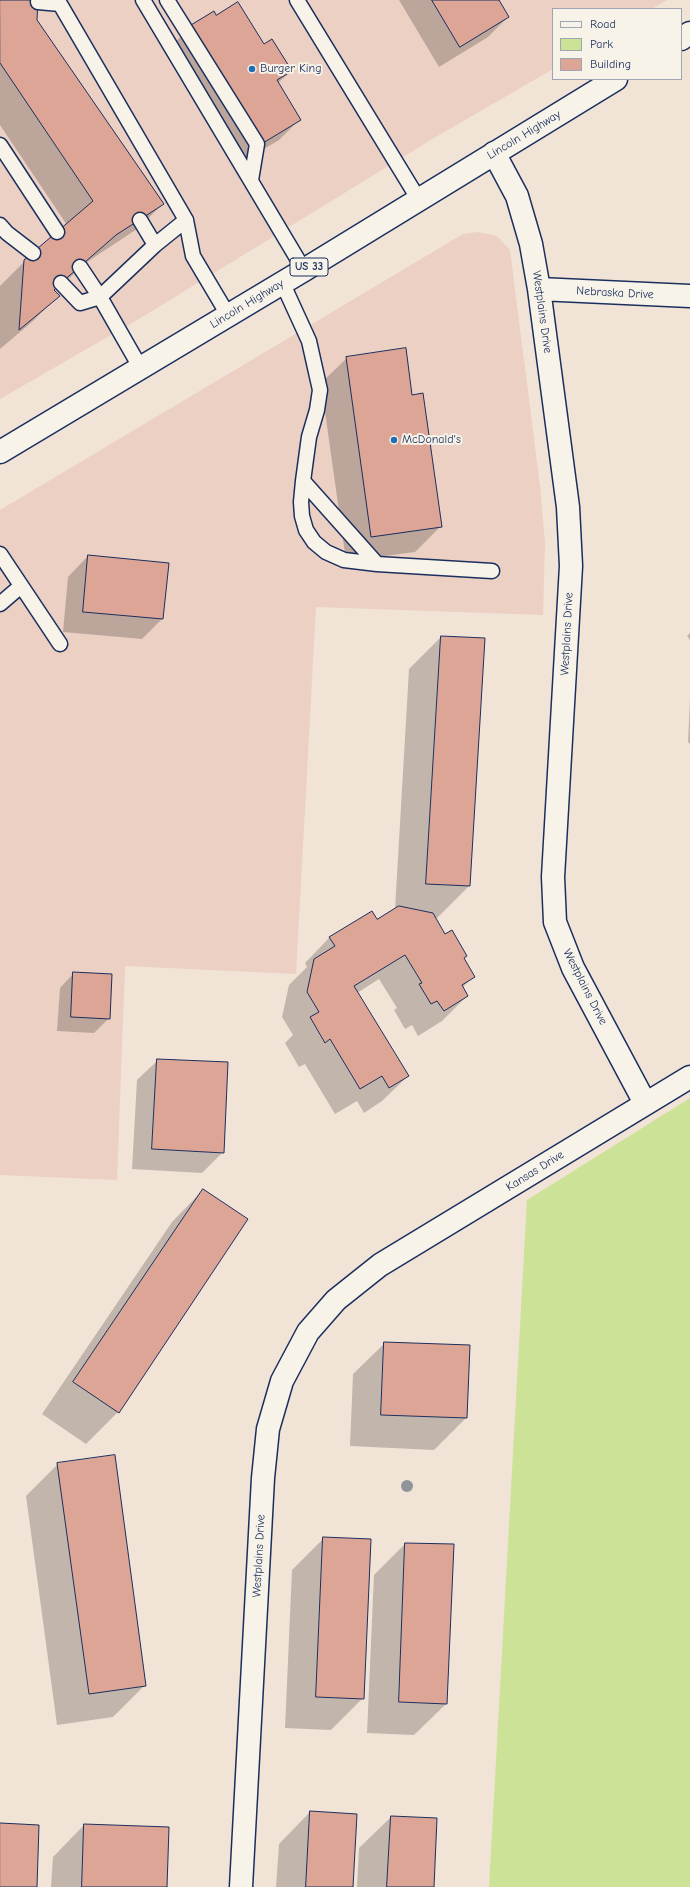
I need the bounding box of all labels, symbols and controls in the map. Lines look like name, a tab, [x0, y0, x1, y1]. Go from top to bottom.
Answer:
legend	[552, 8, 682, 80]
text: Road	[590, 17, 616, 31]
text: Park	[590, 37, 613, 51]
text: Building	[590, 57, 631, 71]
place label: Burger King	[260, 62, 322, 76]
marker: Burger King	[247, 64, 257, 74]
street label: Lincoln Highway	[485, 107, 563, 163]
road number: US 33	[290, 258, 328, 276]
street label: Westplains Drive	[529, 270, 555, 354]
street label: Lincoln Highway	[208, 276, 286, 332]
street label: Nebraska Drive	[576, 284, 654, 302]
place label: McDonald's	[402, 433, 461, 447]
marker: McDonald's	[389, 435, 399, 445]
street label: Westplains Drive	[558, 592, 576, 676]
street label: Westplains Drive	[560, 947, 610, 1027]
street label: Kansas Drive	[503, 1148, 567, 1194]
street label: Westplains Drive	[250, 1514, 268, 1598]

